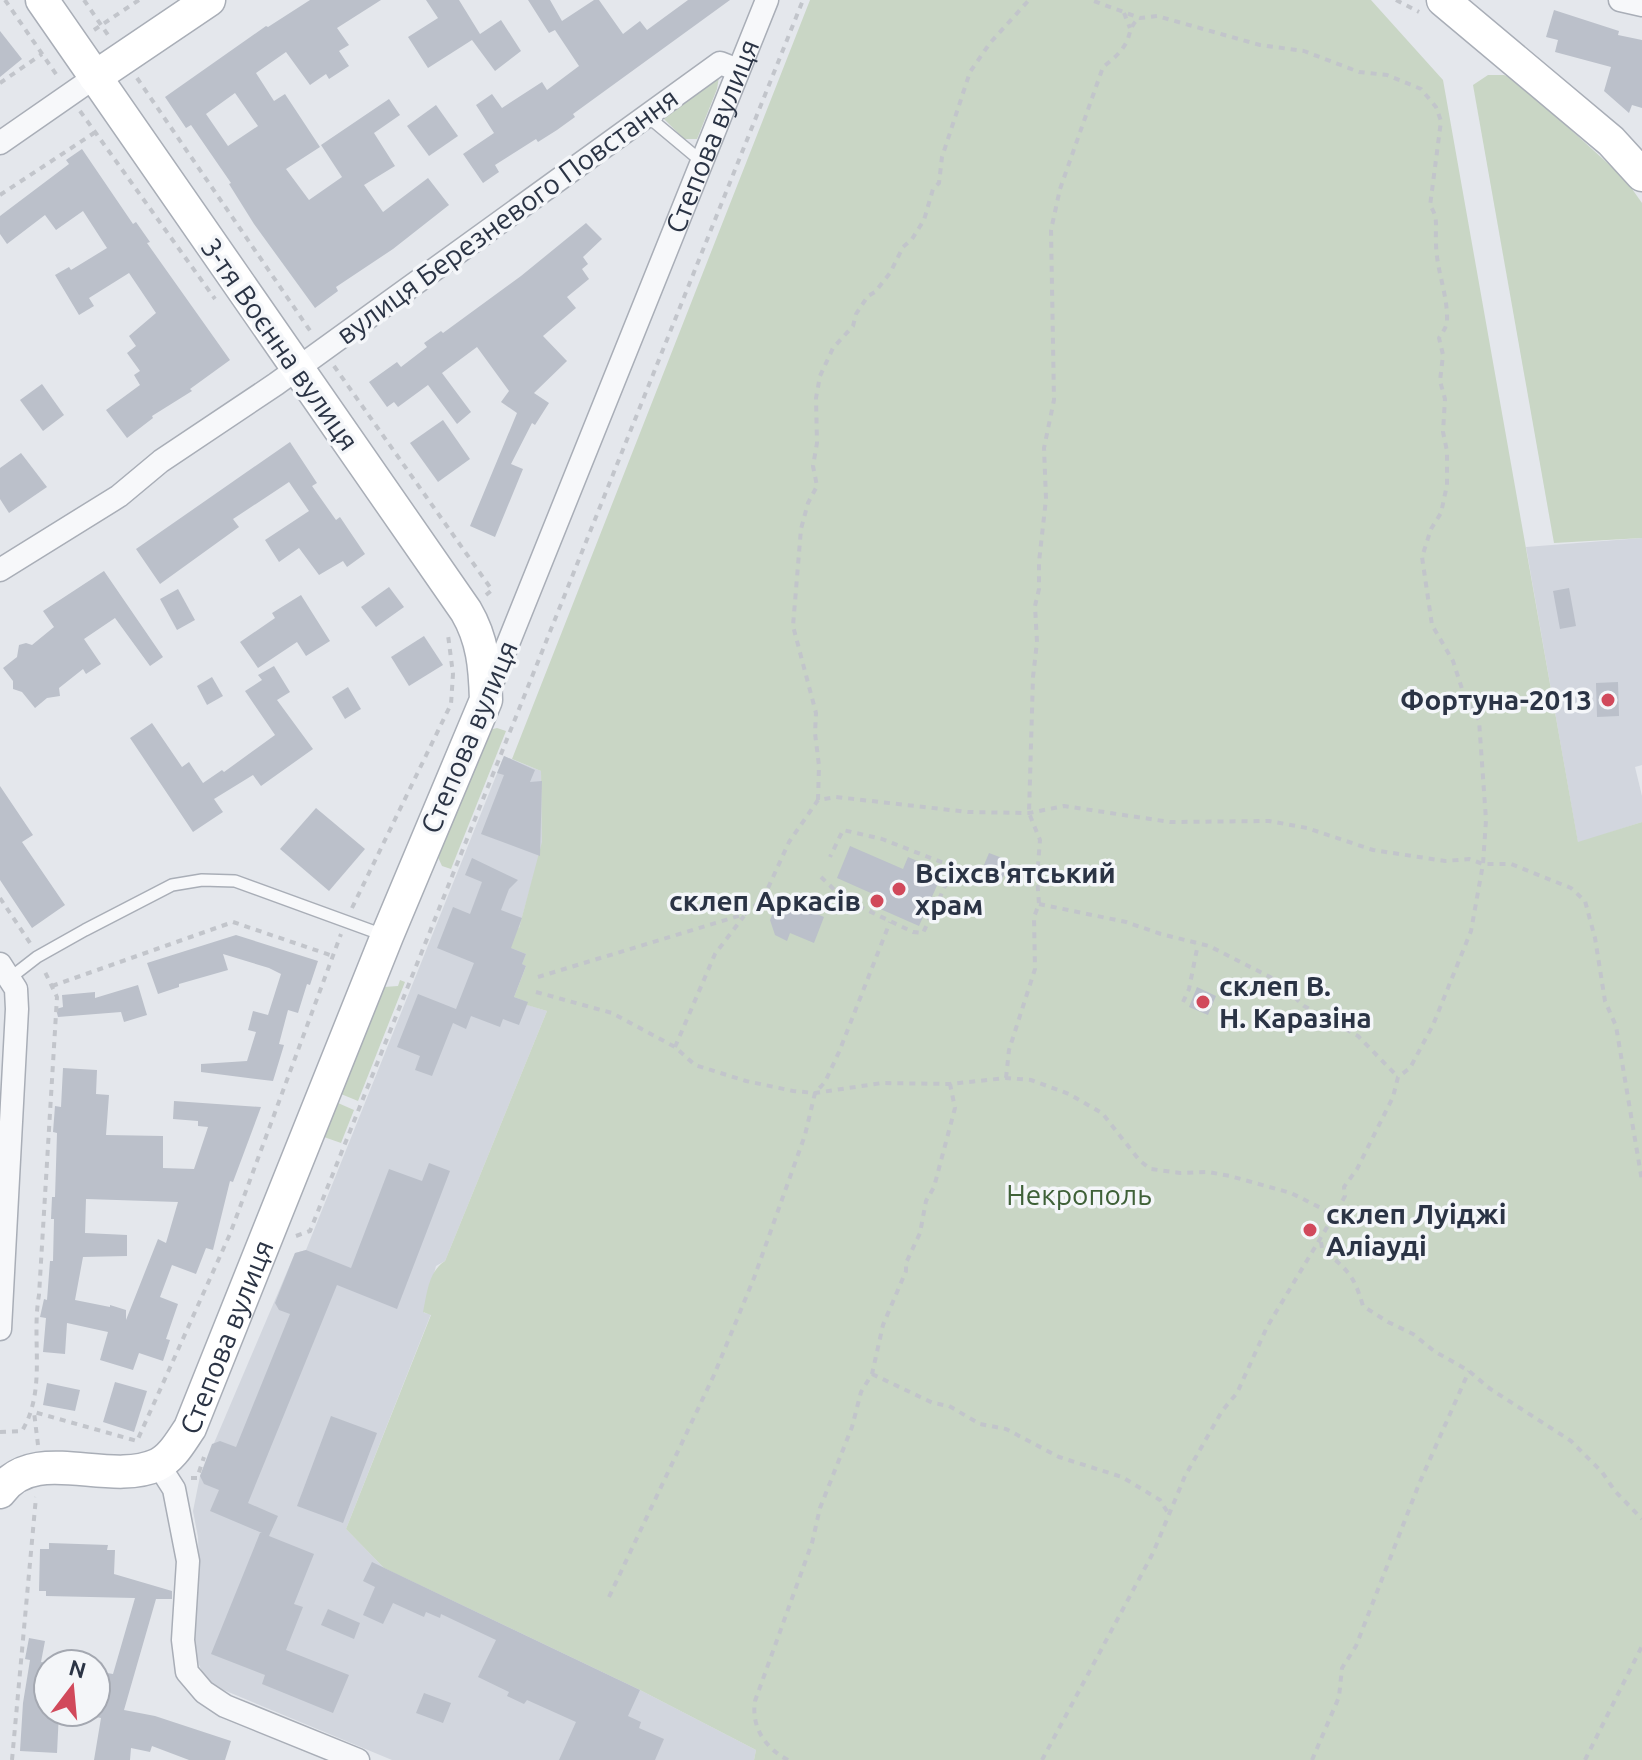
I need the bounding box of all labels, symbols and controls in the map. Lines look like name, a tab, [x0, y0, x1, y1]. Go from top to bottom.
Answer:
street label: Степова вулиця	[659, 35, 765, 237]
street label: вулиця Березневого Повстання	[330, 81, 683, 350]
street label: 3-тя Воєнна вулиця	[196, 232, 365, 456]
street label: Степова вулиця	[414, 636, 523, 838]
place label: Фортуна-2013	[1400, 684, 1592, 715]
marker: Фортуна-2013	[1599, 691, 1617, 709]
place label: Всіхсв'ятський храм	[915, 857, 1116, 920]
marker: Всіхсв'ятський храм	[890, 880, 908, 898]
place label: склеп Аркасів	[669, 885, 861, 916]
marker: склеп Аркасів	[868, 892, 886, 910]
place label: склеп В. Н. Каразіна	[1219, 970, 1372, 1033]
marker: склеп В. Н. Каразіна	[1194, 993, 1212, 1011]
park label: Некрополь	[1006, 1179, 1152, 1210]
place label: склеп Луіджі Аліауді	[1326, 1198, 1506, 1261]
marker: склеп Луіджі Аліауді	[1301, 1221, 1319, 1239]
street label: Степова вулиця	[173, 1235, 279, 1438]
north arrow	[32, 1648, 112, 1728]
text: N	[66, 1654, 89, 1683]

